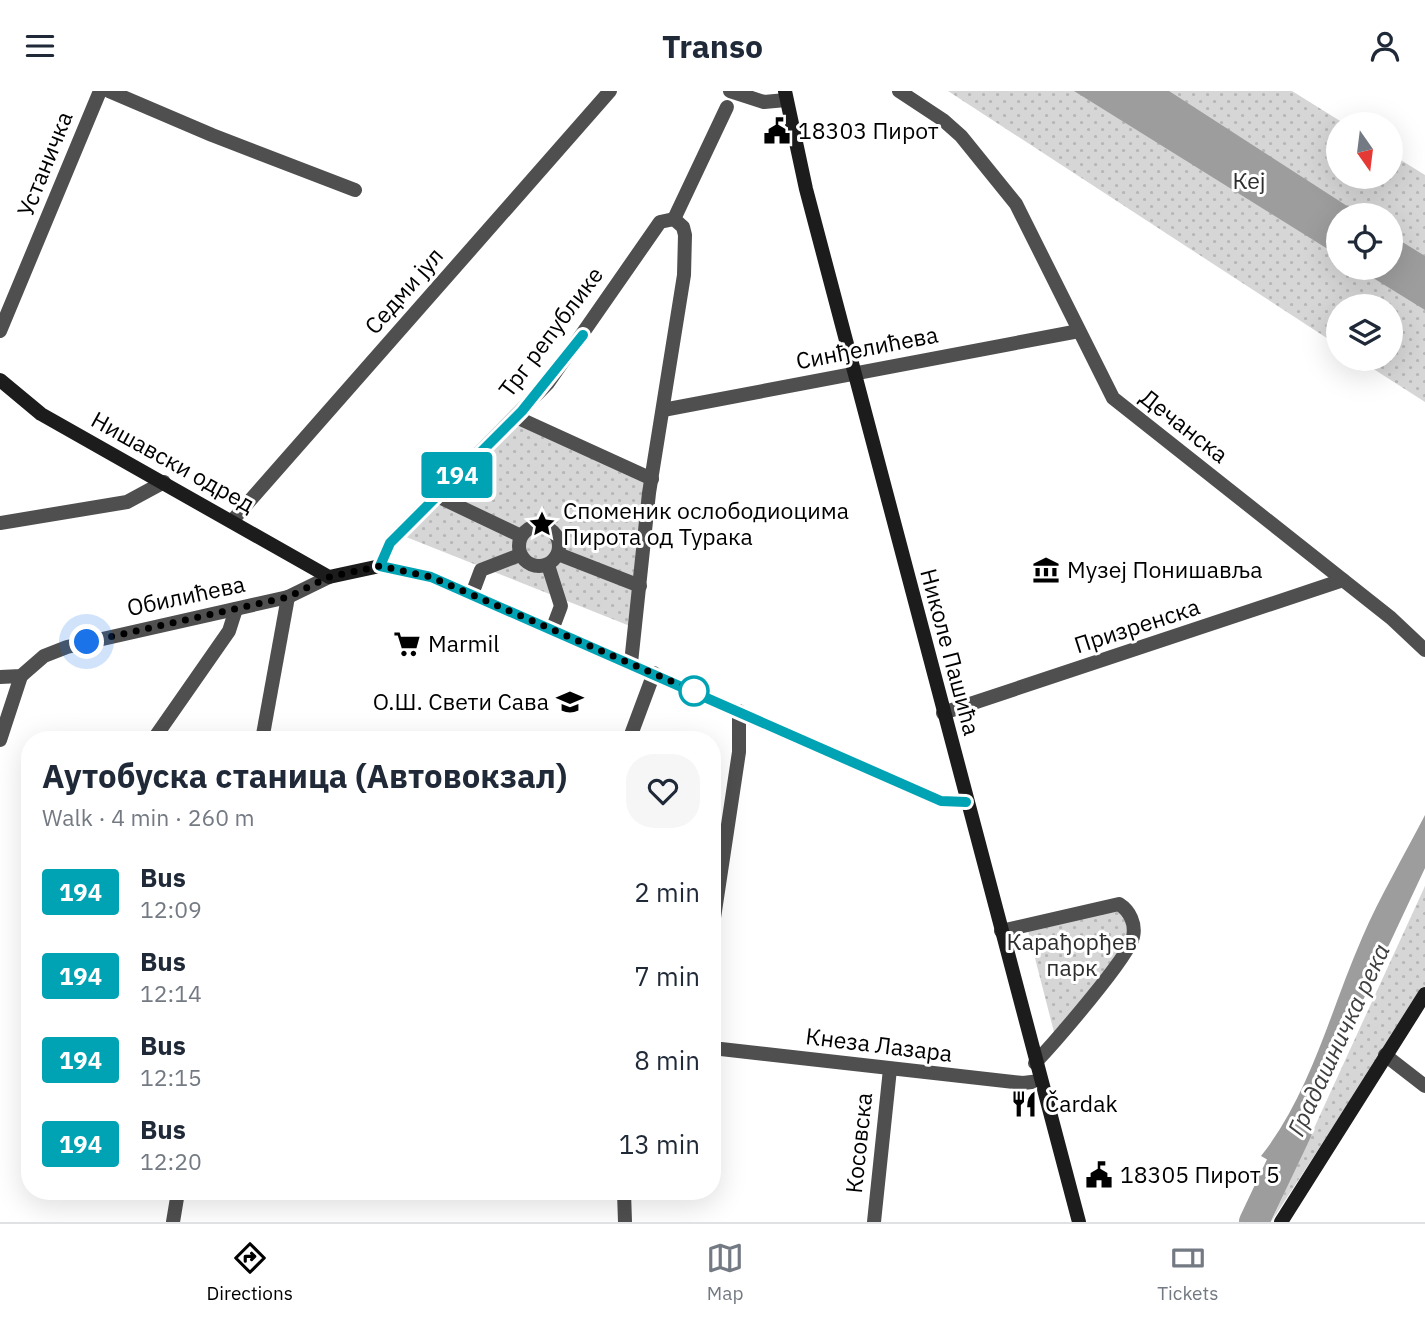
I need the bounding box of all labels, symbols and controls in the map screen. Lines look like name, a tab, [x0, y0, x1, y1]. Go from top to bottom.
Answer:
text: Transo	[662, 25, 763, 67]
icon: menu	[21, 27, 59, 65]
icon: person	[1366, 27, 1404, 65]
street label: Устаничка	[9, 107, 79, 221]
north arrow	[1326, 112, 1404, 189]
map controls	[1326, 112, 1403, 371]
place label: 18303 Пирот	[798, 115, 939, 145]
public building icon: 18303 Пирот	[762, 116, 792, 146]
park label: Кеј	[1232, 165, 1266, 195]
button: locate	[1326, 203, 1403, 280]
street label: Седми јул	[357, 241, 449, 340]
street label: Трг републике	[491, 260, 609, 403]
button: layers	[1326, 294, 1403, 371]
street label: Синђелићева	[793, 319, 940, 376]
street label: Дечанска	[1135, 381, 1235, 469]
street label: Нишавски одред	[86, 404, 261, 519]
line badge: 194	[417, 452, 497, 498]
text: 194	[435, 459, 479, 491]
place label: Споменик ослободиоцима Пирота од Турака	[563, 495, 849, 551]
place icon: Споменик ослободиоцима Пирота од Турака	[527, 509, 557, 539]
place label: Музеј Понишавља	[1067, 554, 1263, 584]
museum icon: Музеј Понишавља	[1031, 555, 1061, 585]
street label: Николе Пашића	[914, 565, 988, 738]
street label: Обилићева	[124, 568, 248, 622]
street label: Призренска	[1070, 591, 1203, 659]
your location	[69, 624, 104, 659]
place label: Marmil	[428, 628, 499, 658]
supermarket icon: Marmil	[392, 629, 422, 659]
unlabelled marker	[679, 676, 709, 706]
place label: О.Ш. Свети Сава	[373, 686, 549, 716]
school or university icon: О.Ш. Свети Сава	[555, 687, 585, 717]
text: Аутобуска станица (Автовокзал)	[42, 754, 567, 797]
button: heart	[626, 754, 700, 828]
text: Walk · 4 min · 260 m	[42, 802, 255, 832]
text: Bus	[140, 860, 186, 894]
text: 2 min	[634, 875, 700, 909]
text: 194	[59, 876, 102, 908]
text: 12:09	[140, 894, 202, 924]
park label: Карађорђев парк	[1007, 926, 1137, 982]
water label: Градашничка река	[1279, 938, 1397, 1141]
text: Bus	[140, 944, 186, 978]
text: 7 min	[634, 959, 700, 993]
text: 194	[59, 960, 102, 992]
text: 12:14	[140, 978, 202, 1008]
street label: Кнеза Лазара	[804, 1020, 954, 1068]
text: Bus	[140, 1028, 186, 1062]
text: 8 min	[634, 1043, 700, 1077]
text: 194	[59, 1044, 102, 1076]
text: 12:15	[140, 1062, 202, 1092]
place label: Čardak	[1045, 1088, 1118, 1118]
restaurant icon: Čardak	[1009, 1089, 1039, 1119]
street label: Косовска	[838, 1091, 878, 1195]
text: Bus	[140, 1112, 186, 1146]
text: 13 min	[619, 1127, 700, 1161]
text: 194	[59, 1128, 102, 1160]
text: 12:20	[140, 1146, 202, 1176]
place label: 18305 Пирот 5	[1120, 1159, 1280, 1189]
public building icon: 18305 Пирот 5	[1084, 1160, 1114, 1190]
tab: Directions	[207, 1239, 293, 1305]
tab: Map	[706, 1239, 744, 1305]
tab: Tickets	[1157, 1239, 1218, 1305]

